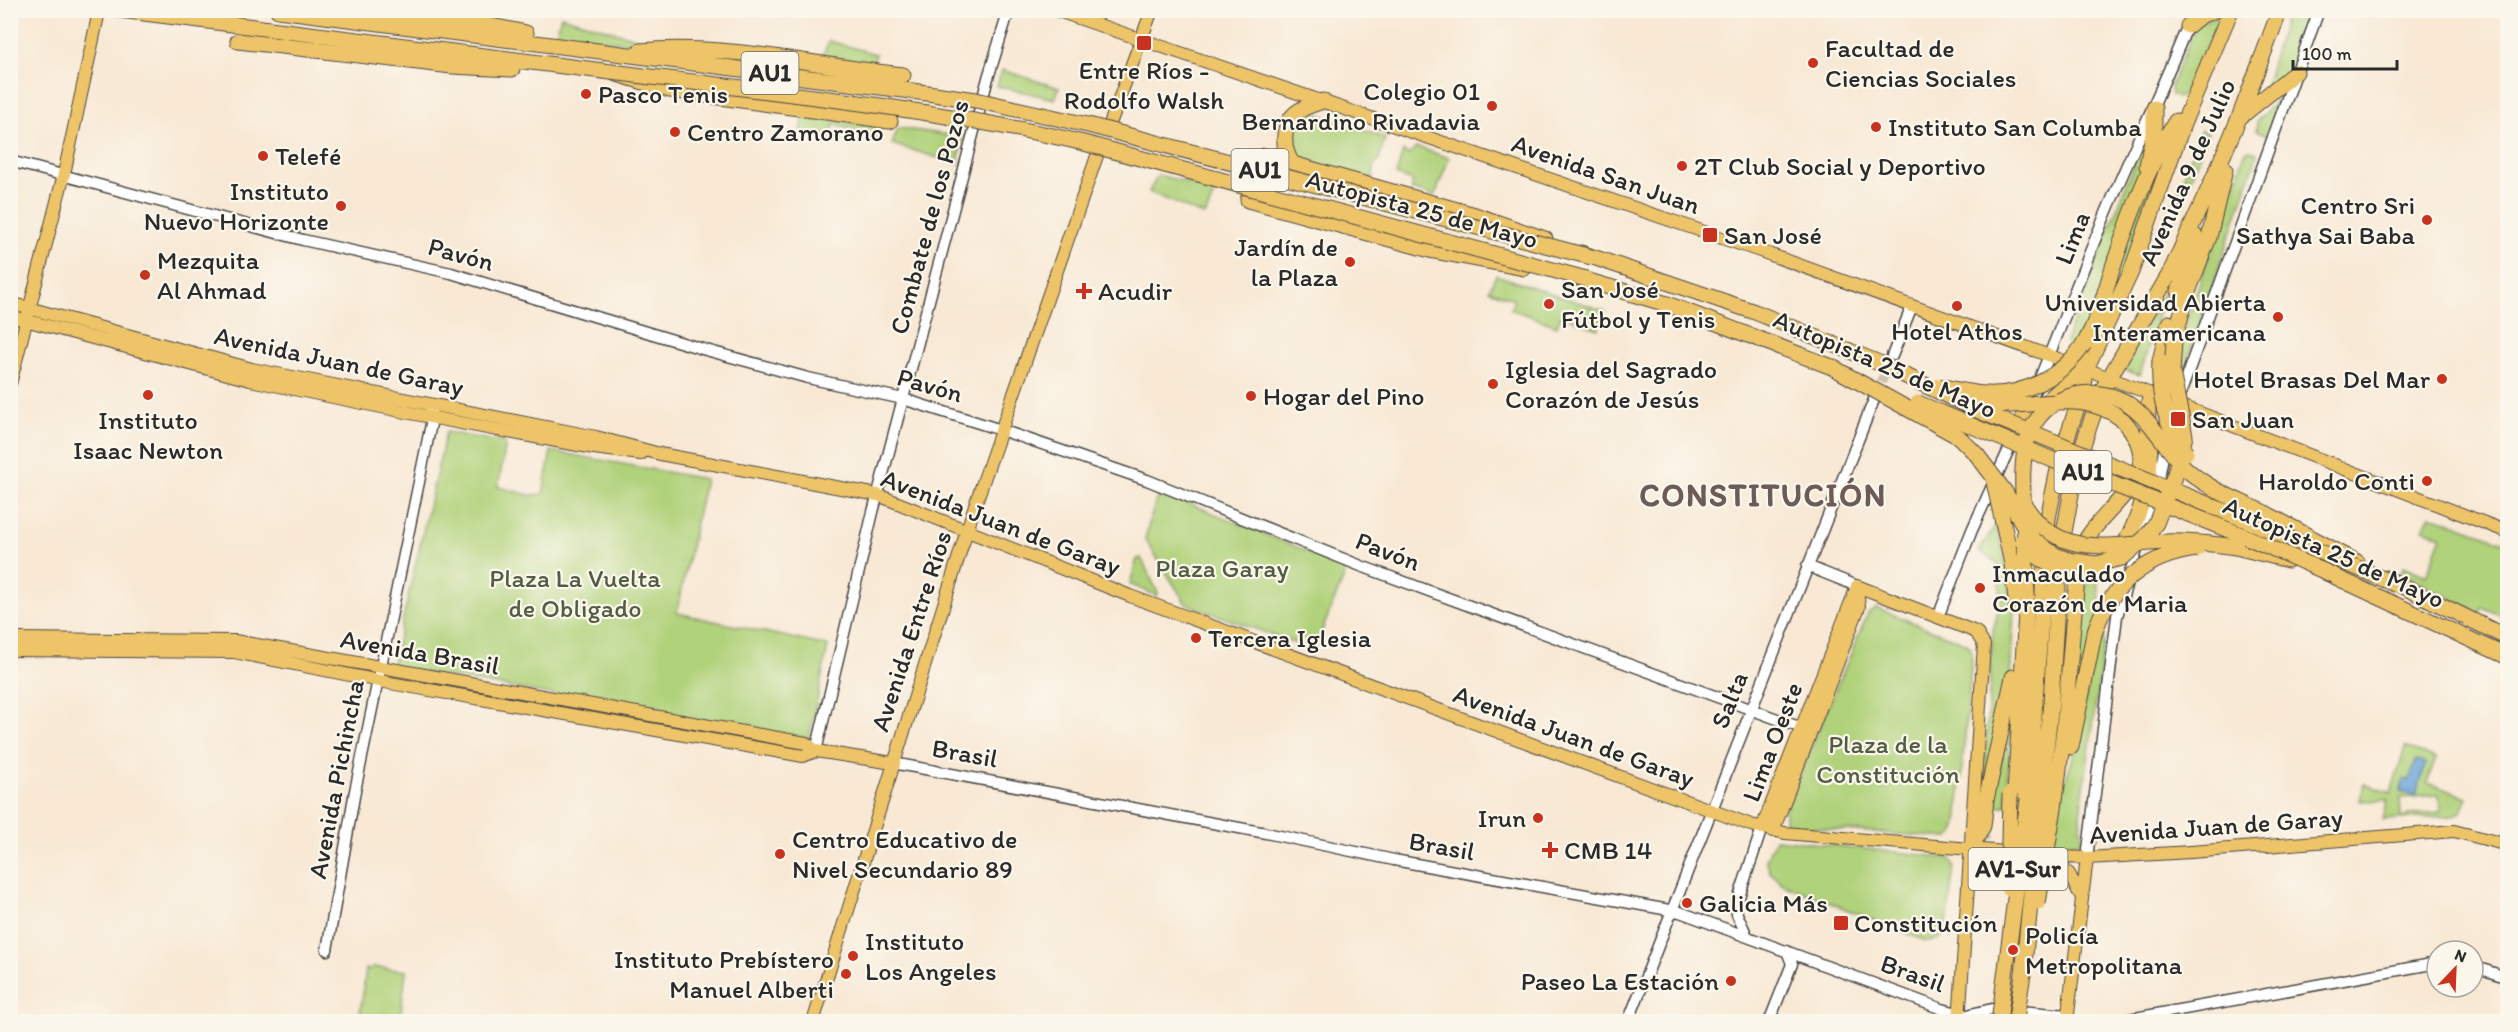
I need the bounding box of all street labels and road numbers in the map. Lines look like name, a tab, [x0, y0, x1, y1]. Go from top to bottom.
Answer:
road number: AU1	[742, 52, 798, 94]
street label: Avenida 9 de Julio	[2132, 74, 2242, 270]
street label: Combate de los Pozos	[882, 96, 976, 338]
street label: Avenida San Juan	[1508, 127, 1704, 221]
road number: AU1	[1232, 149, 1288, 191]
street label: Autopista 25 de Mayo	[1302, 163, 1542, 255]
street label: Lima	[2047, 207, 2097, 269]
street label: Pavón	[425, 230, 497, 278]
street label: Autopista 25 de Mayo	[1769, 303, 2001, 425]
street label: Avenida Juan de Garay	[211, 319, 467, 403]
street label: Pavón	[894, 360, 967, 410]
road number: AU1	[2054, 451, 2112, 493]
street label: Avenida Juan de Garay	[877, 462, 1125, 582]
street label: Autopista 25 de Mayo	[2218, 489, 2450, 615]
street label: Pavón	[1351, 524, 1425, 578]
street label: Avenida Entre Ríos	[863, 527, 959, 735]
street label: Avenida Brasil	[338, 622, 502, 682]
street label: Salta	[1703, 667, 1755, 733]
street label: Avenida Pichincha	[301, 676, 371, 881]
street label: Avenida Juan de Garay	[1449, 678, 1699, 794]
street label: Lima Oeste	[1735, 678, 1809, 806]
street label: Brasil	[930, 731, 1000, 775]
street label: Avenida Juan de Garay	[2088, 801, 2344, 851]
street label: Brasil	[1407, 824, 1477, 868]
road number: AV1-Sur	[1968, 848, 2068, 890]
street label: Brasil	[1876, 947, 1950, 999]

